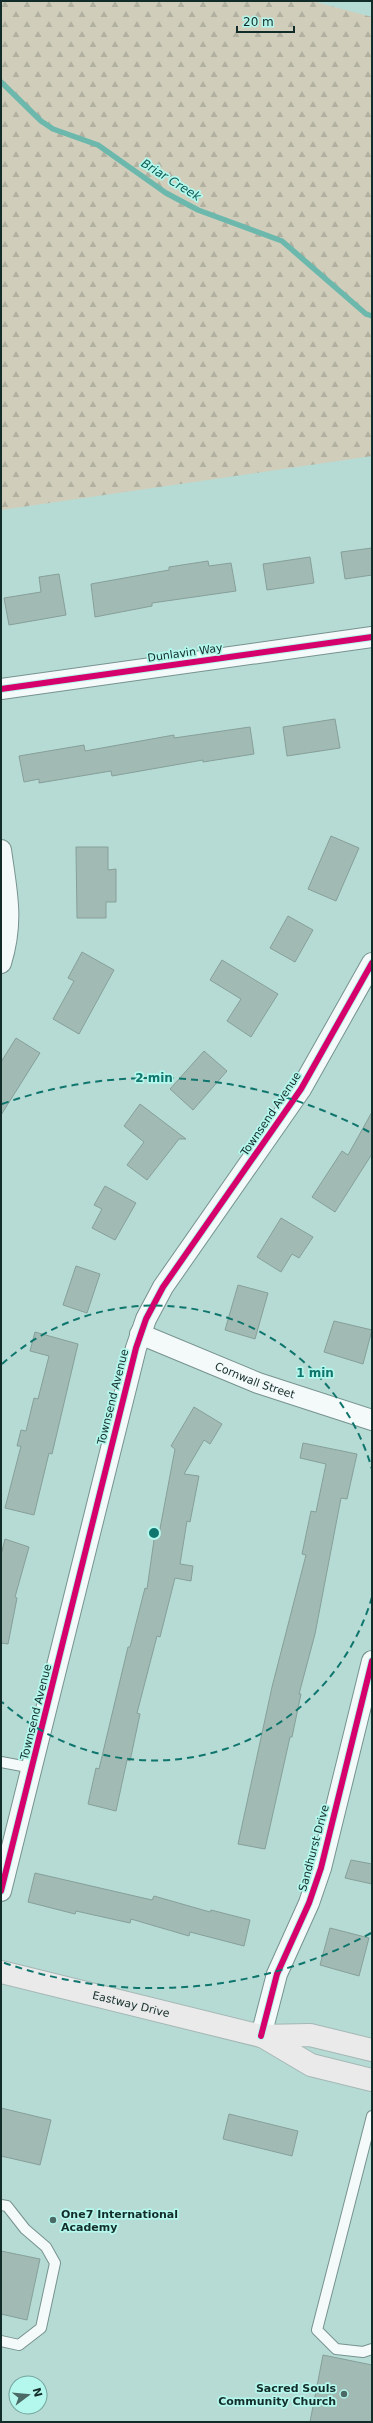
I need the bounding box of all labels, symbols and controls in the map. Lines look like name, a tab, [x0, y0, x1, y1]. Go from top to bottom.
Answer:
scale bar	[237, 8, 294, 34]
text: 20 m	[243, 15, 274, 29]
water label: Briar Creek	[139, 156, 204, 204]
street label: Dunlavin Way	[147, 641, 224, 665]
street label: Townsend Avenue	[238, 1069, 304, 1159]
text: 2 min	[135, 1071, 173, 1085]
street label: Townsend Avenue	[95, 1347, 131, 1447]
street label: Cornwall Street	[213, 1359, 297, 1401]
text: 1 min	[296, 1366, 334, 1380]
centre of rings	[147, 1526, 161, 1540]
street label: Townsend Avenue	[18, 1662, 54, 1762]
street label: Sandhurst Drive	[296, 1803, 332, 1893]
street label: Eastway Drive	[91, 1988, 171, 2020]
place label: One7 International Academy	[61, 2208, 178, 2234]
marker: One7 International Academy	[48, 2215, 58, 2225]
north arrow	[8, 2375, 48, 2415]
place label: Sacred Souls Community Church	[218, 2382, 336, 2408]
text: N	[30, 2386, 45, 2399]
marker: Sacred Souls Community Church	[339, 2389, 349, 2399]

